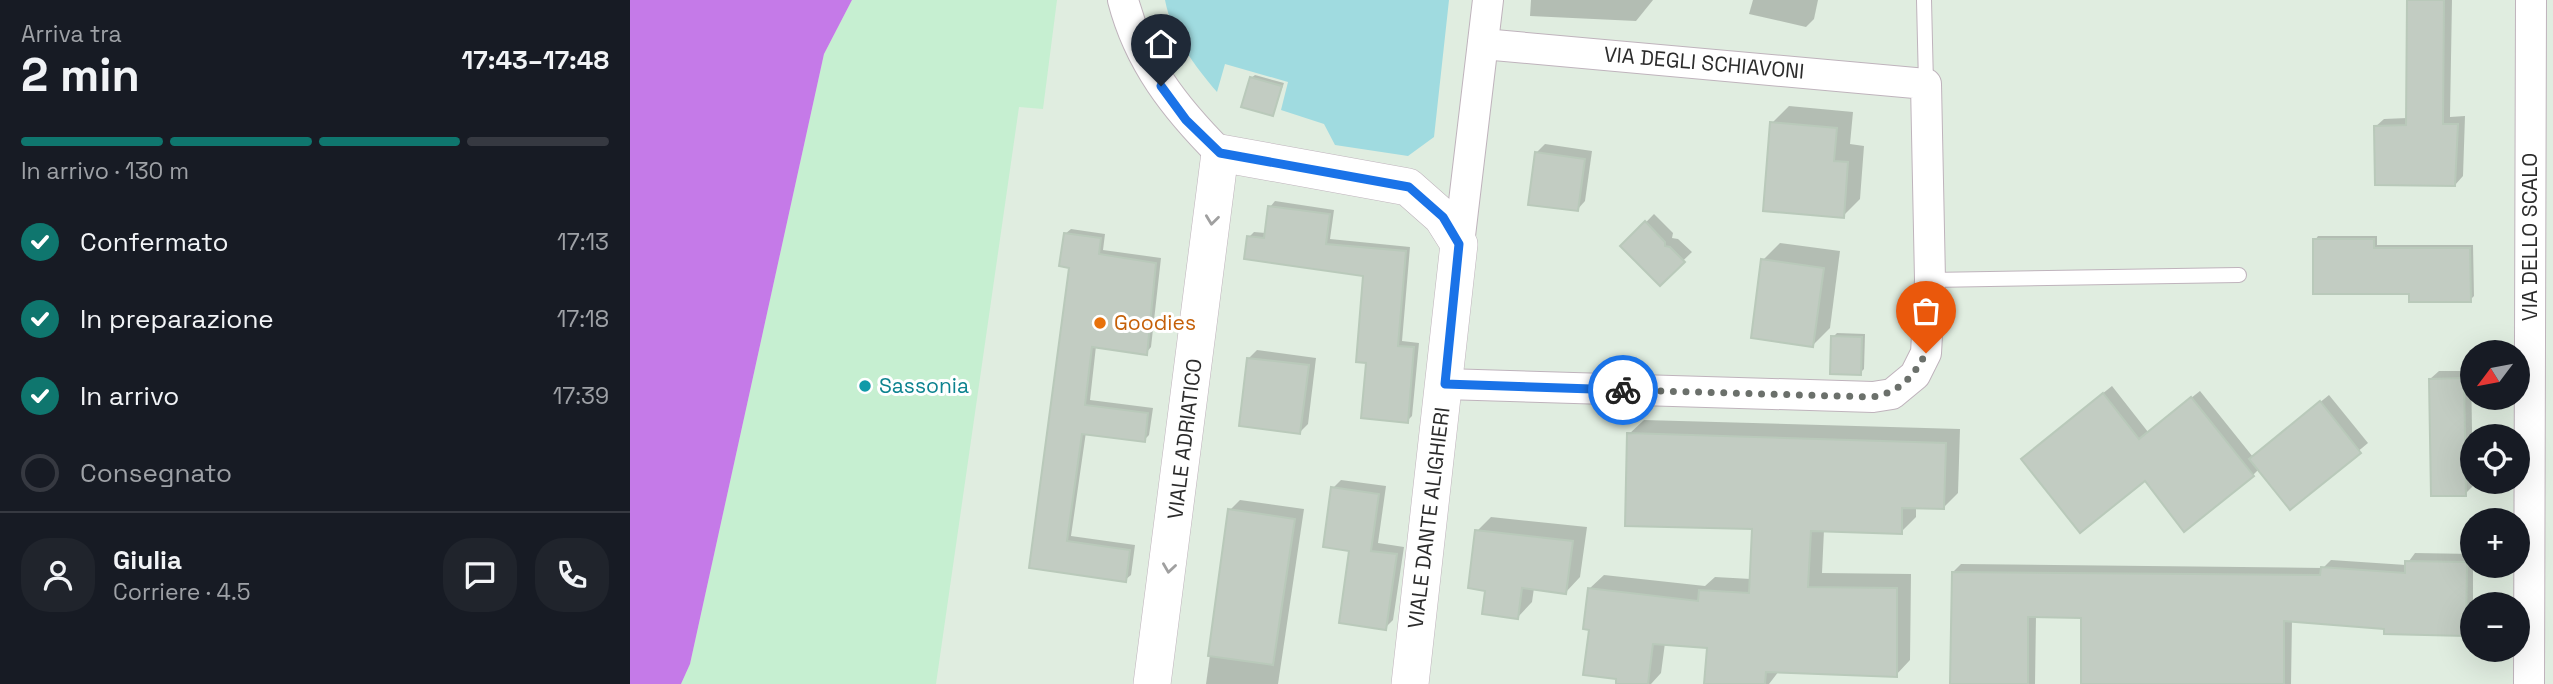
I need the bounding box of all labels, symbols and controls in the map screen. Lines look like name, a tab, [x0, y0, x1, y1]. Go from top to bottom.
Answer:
pin	[1131, 14, 1191, 86]
text: Arriva tra	[21, 19, 122, 49]
icon: home	[1142, 25, 1180, 63]
street label: VIA DEGLI SCHIAVONI	[1603, 40, 1805, 85]
text: 17:43–17:48	[462, 43, 609, 77]
text: 2 min	[21, 46, 140, 104]
street label: VIA DELLO SCALO	[2516, 153, 2543, 321]
text: In arrivo · 130 m	[21, 156, 189, 186]
one-way arrow	[1204, 215, 1219, 226]
icon: check	[21, 223, 59, 261]
text: Confermato	[80, 225, 228, 259]
text: 17:13	[557, 227, 609, 257]
pin	[1896, 281, 1956, 353]
icon: bag	[1907, 292, 1945, 330]
icon: check	[21, 300, 59, 338]
text: In preparazione	[80, 302, 274, 336]
text: 17:18	[557, 304, 609, 334]
place label: Goodies	[1114, 309, 1196, 336]
marker: Goodies	[1092, 315, 1108, 331]
north arrow	[2460, 340, 2530, 410]
map controls	[2460, 340, 2530, 662]
courier	[1588, 355, 1658, 425]
street label: VIALE ADRIATICO	[1161, 357, 1208, 521]
icon: bike	[1604, 371, 1642, 409]
place label: Sassonia	[879, 372, 969, 399]
icon: check	[21, 377, 59, 415]
marker: Sassonia	[857, 378, 873, 394]
text: In arrivo	[80, 379, 179, 413]
text: 17:39	[553, 381, 609, 411]
street label: VIALE DANTE ALIGHIERI	[1402, 406, 1455, 630]
button: locate	[2460, 424, 2530, 494]
text: Consegnato	[80, 456, 232, 490]
button: +	[2460, 508, 2530, 578]
button: person	[21, 538, 95, 612]
button: chat	[443, 538, 517, 612]
button: phone	[535, 538, 609, 612]
text: Giulia	[113, 543, 182, 577]
one-way arrow	[1161, 562, 1176, 574]
text: Corriere · 4.5	[113, 577, 251, 607]
button: −	[2460, 592, 2530, 662]

